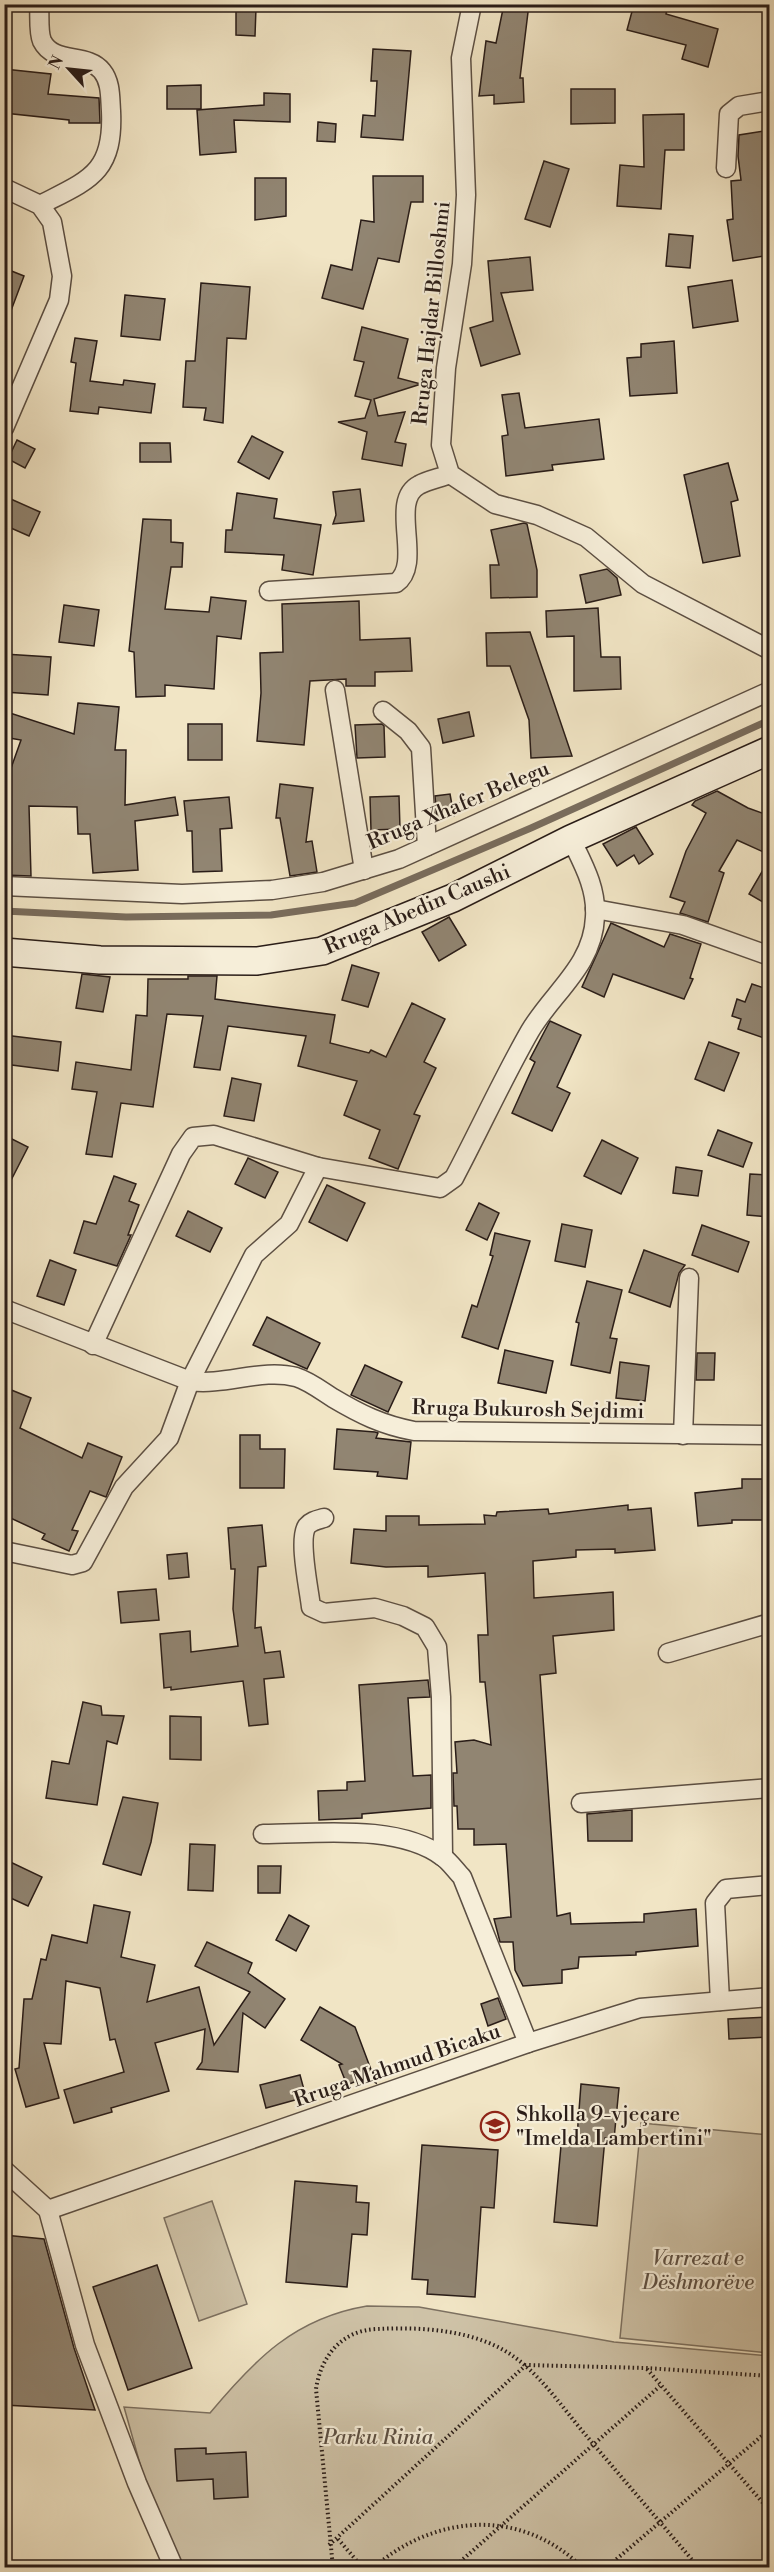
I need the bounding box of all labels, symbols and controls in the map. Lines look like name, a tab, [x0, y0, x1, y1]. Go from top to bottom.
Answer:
north arrow	[39, 39, 99, 99]
text: N	[45, 52, 68, 73]
street label: Rruga Hajdar Billoshmi	[407, 200, 457, 426]
street label: Rruga Xhafer Belegu	[363, 756, 553, 856]
street label: Rruga Abedin Caushi	[320, 859, 515, 961]
street label: Rruga Bukurosh Sejdimi	[411, 1395, 645, 1425]
street label: Rruga Mahmud Bicaku	[291, 2018, 504, 2114]
place label: Shkolla 9-vjeçare "Imelda Lambertini"	[516, 2102, 712, 2152]
school or university icon: Shkolla 9-vjeçare "Imelda Lambertini"	[479, 2110, 511, 2142]
park label: Varrezat e Dëshmorëve	[641, 2246, 754, 2296]
park label: Parku Rinia	[322, 2425, 434, 2451]

